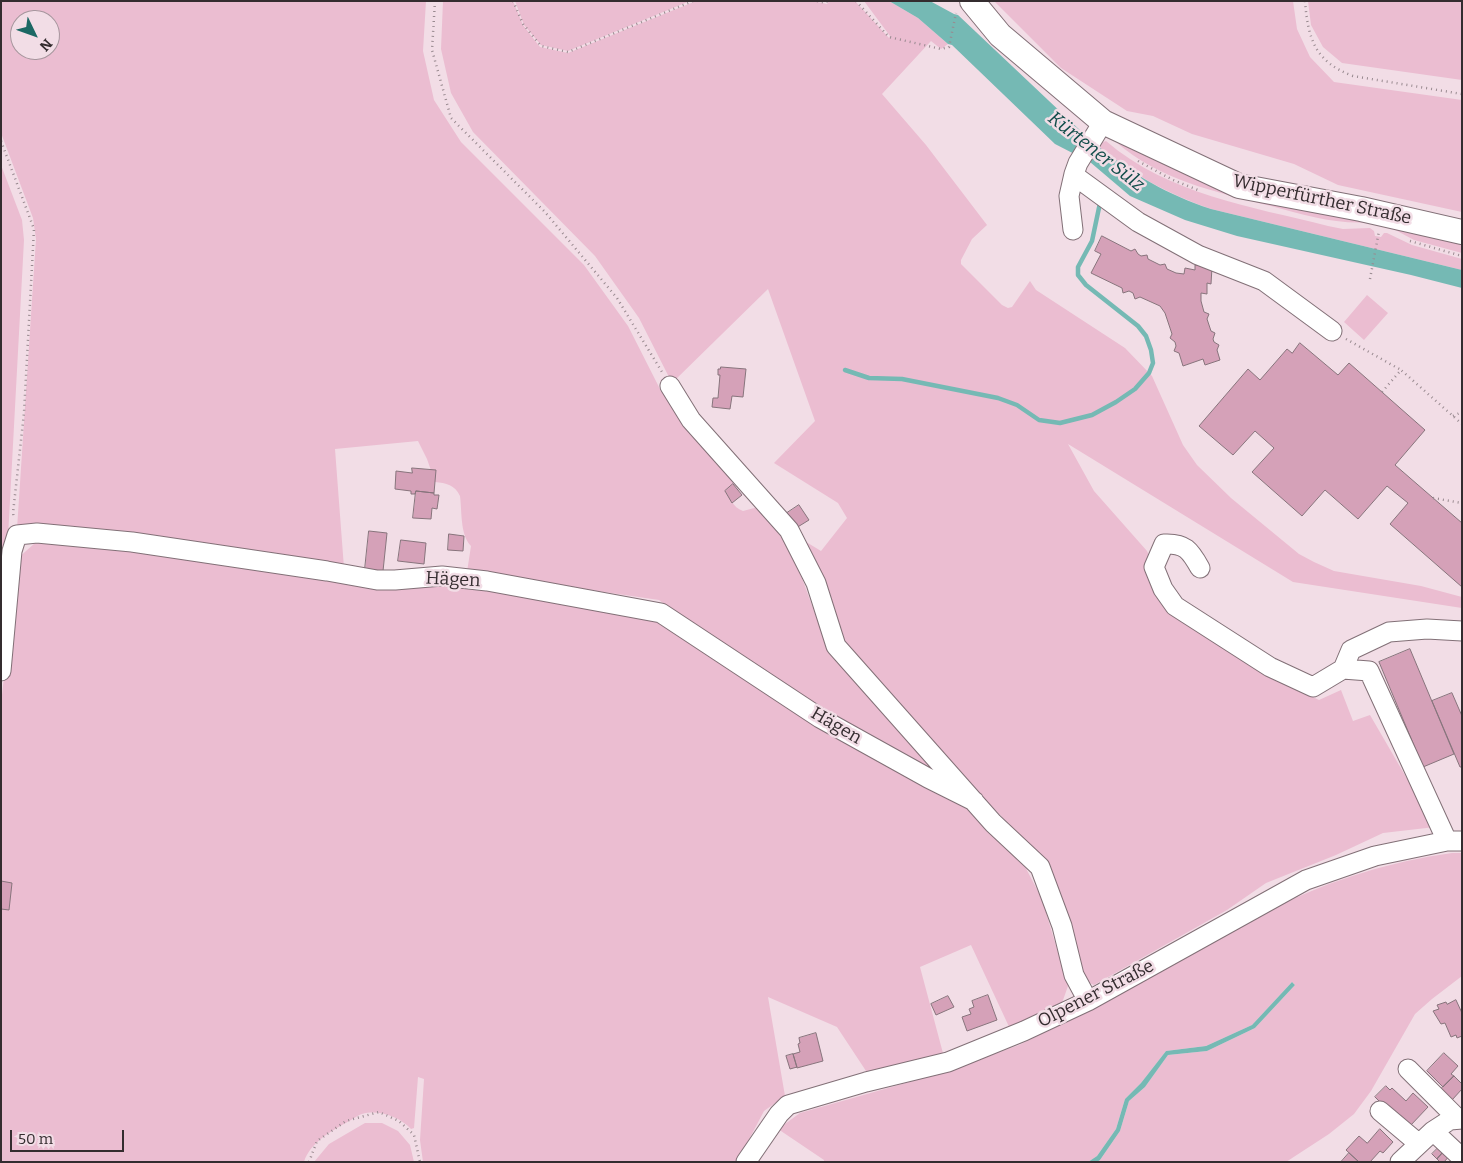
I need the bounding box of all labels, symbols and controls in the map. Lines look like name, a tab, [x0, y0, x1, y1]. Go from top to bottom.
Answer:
north arrow	[10, 10, 60, 60]
text: N	[36, 35, 56, 54]
water label: Kürtener Sülz	[1043, 107, 1149, 197]
street label: Wipperfürther Straße	[1231, 171, 1413, 229]
street label: Hägen	[425, 568, 481, 592]
street label: Hägen	[807, 703, 865, 749]
street label: Olpener Straße	[1034, 955, 1158, 1033]
scale bar	[12, 1120, 126, 1152]
text: 50 m	[18, 1130, 53, 1148]

